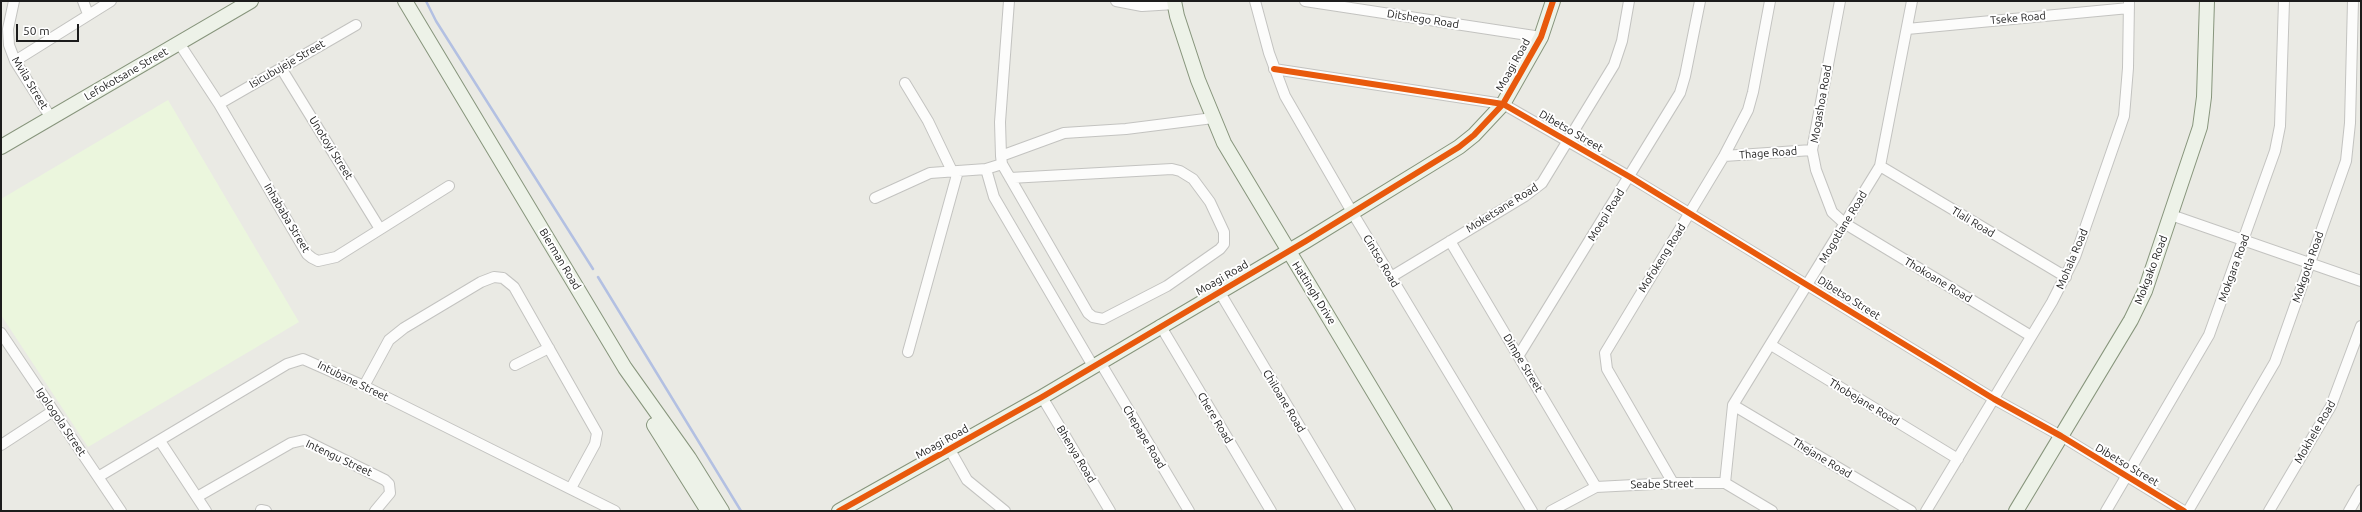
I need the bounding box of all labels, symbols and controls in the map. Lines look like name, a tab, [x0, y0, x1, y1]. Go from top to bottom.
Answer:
street label: Ditshego Road	[1386, 7, 1460, 31]
street label: Tseke Road	[1990, 9, 2046, 27]
scale bar	[18, 16, 81, 42]
text: 50 m	[23, 24, 50, 37]
street label: Moagi Road	[1493, 36, 1533, 94]
street label: Isicubujeje Street	[247, 37, 327, 91]
street label: Lefokotsane Street	[82, 45, 170, 103]
street label: Mvila Street	[9, 54, 51, 112]
street label: Mogashoa Road	[1808, 64, 1834, 144]
street label: Dibetso Street	[1537, 107, 1605, 155]
street label: Unotoyi Street	[306, 114, 356, 182]
street label: Thage Road	[1738, 144, 1798, 162]
street label: Inhababa Street	[261, 181, 313, 255]
street label: Moketsane Road	[1464, 181, 1540, 235]
street label: Moepi Road	[1585, 186, 1627, 244]
street label: Mogotlane Road	[1816, 189, 1870, 265]
street label: Tlali Road	[1949, 204, 1997, 240]
street label: Mofokeng Road	[1636, 221, 1688, 295]
street label: Bierman Road	[537, 226, 583, 292]
street label: Mohala Road	[2053, 227, 2091, 291]
street label: Mokgotla Road	[2290, 229, 2326, 305]
street label: Cintso Road	[1360, 232, 1402, 290]
street label: Mokgara Road	[2216, 232, 2252, 304]
street label: Mokgako Road	[2132, 234, 2170, 306]
street label: Thokoane Road	[1902, 255, 1974, 305]
street label: Moagi Road	[1193, 258, 1251, 298]
street label: Hattingh Drive	[1289, 259, 1339, 327]
street label: Dibetso Street	[1815, 273, 1883, 323]
street label: Dimpe Street	[1500, 331, 1546, 395]
street label: Intubane Street	[315, 358, 391, 404]
street label: Chiloane Road	[1260, 367, 1308, 435]
street label: Thobejane Road	[1826, 376, 1902, 428]
street label: Igologola Street	[33, 385, 89, 459]
street label: Chere Road	[1195, 390, 1235, 446]
street label: Mokhele Road	[2292, 398, 2338, 466]
street label: Chepape Road	[1120, 403, 1168, 471]
street label: Moagi Road	[913, 422, 971, 462]
street label: Bhenya Road	[1054, 423, 1098, 485]
street label: Thejane Road	[1790, 435, 1854, 481]
street label: Intengu Street	[304, 437, 374, 479]
street label: Dibetso Street	[2093, 441, 2161, 489]
street label: Seabe Street	[1630, 477, 1694, 491]

